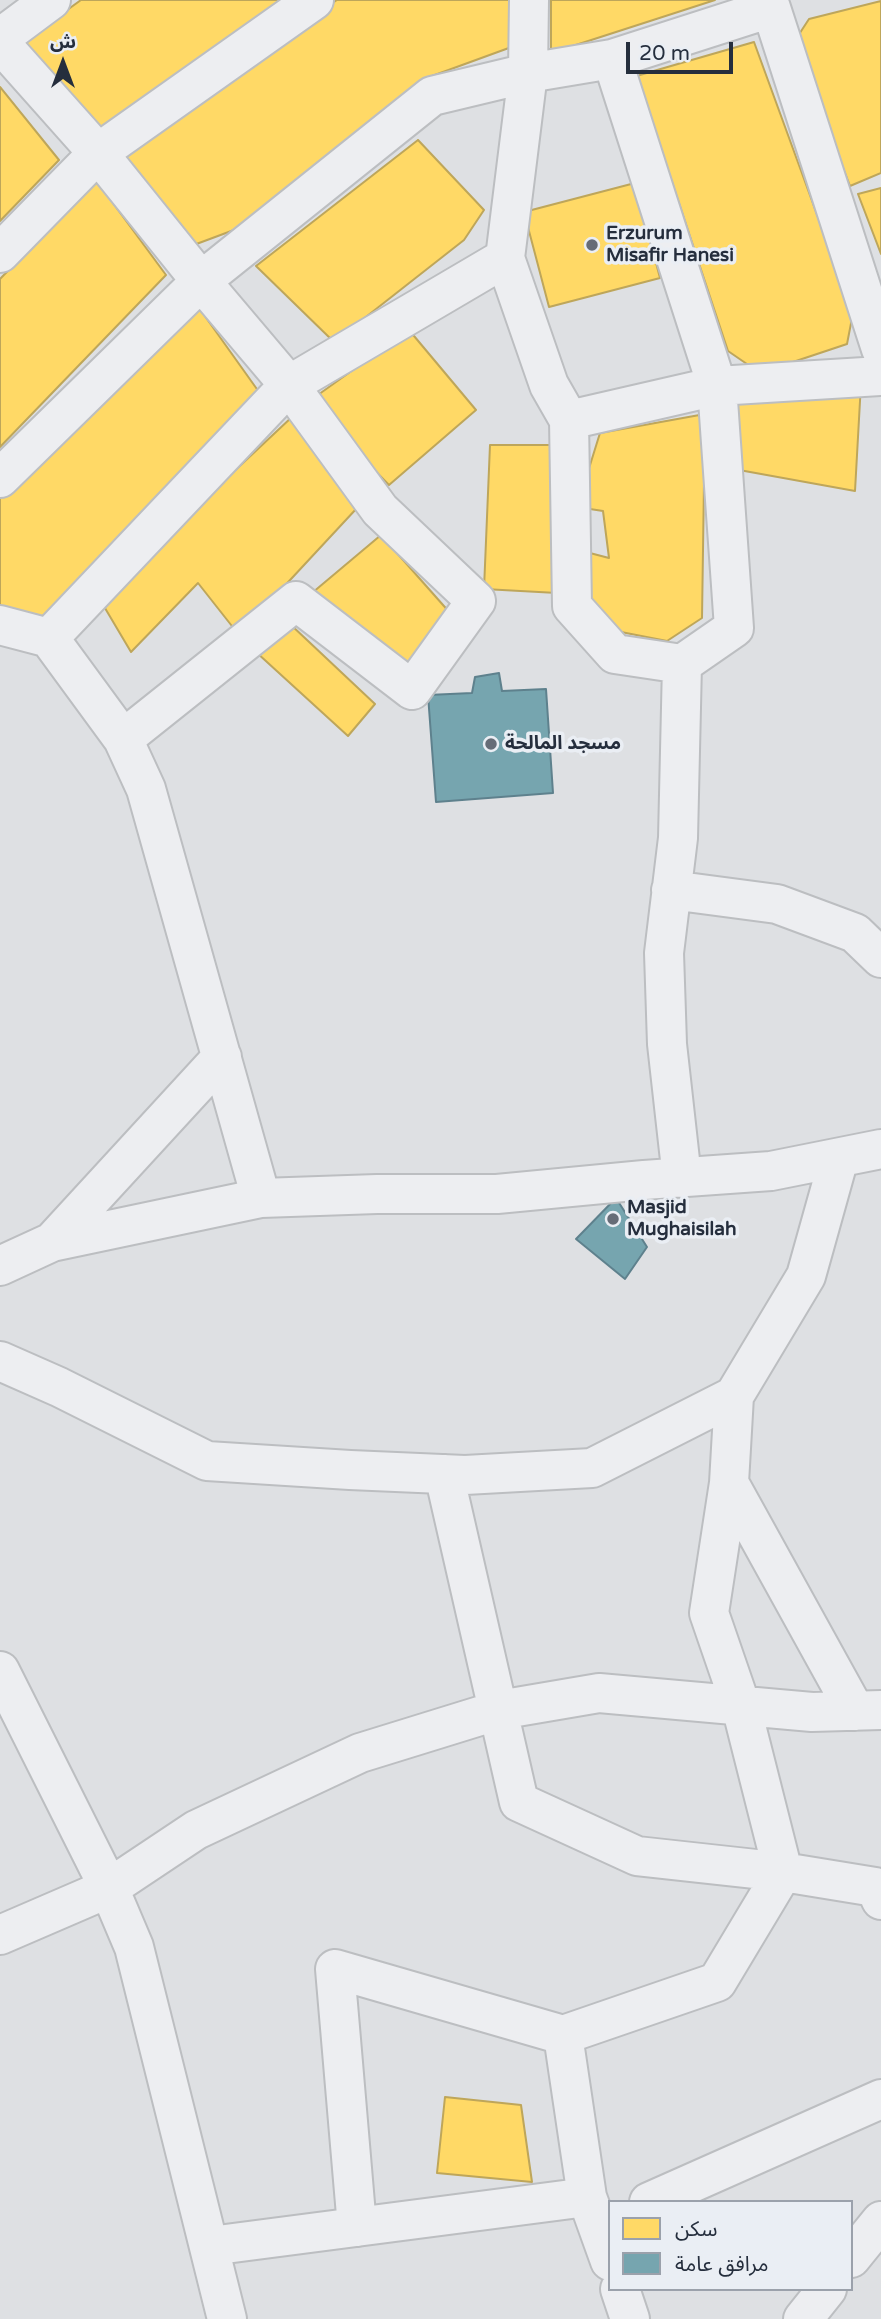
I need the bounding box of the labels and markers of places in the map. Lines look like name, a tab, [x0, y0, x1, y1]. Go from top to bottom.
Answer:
place label: Erzurum Misafir Hanesi	[606, 223, 734, 267]
marker: Erzurum Misafir Hanesi	[584, 237, 600, 253]
place label: مسجد المالحة	[505, 733, 621, 755]
marker: مسجد المالحة	[483, 736, 499, 752]
place label: Masjid Mughaisilah	[627, 1197, 736, 1241]
marker: Masjid Mughaisilah	[605, 1211, 621, 1227]

